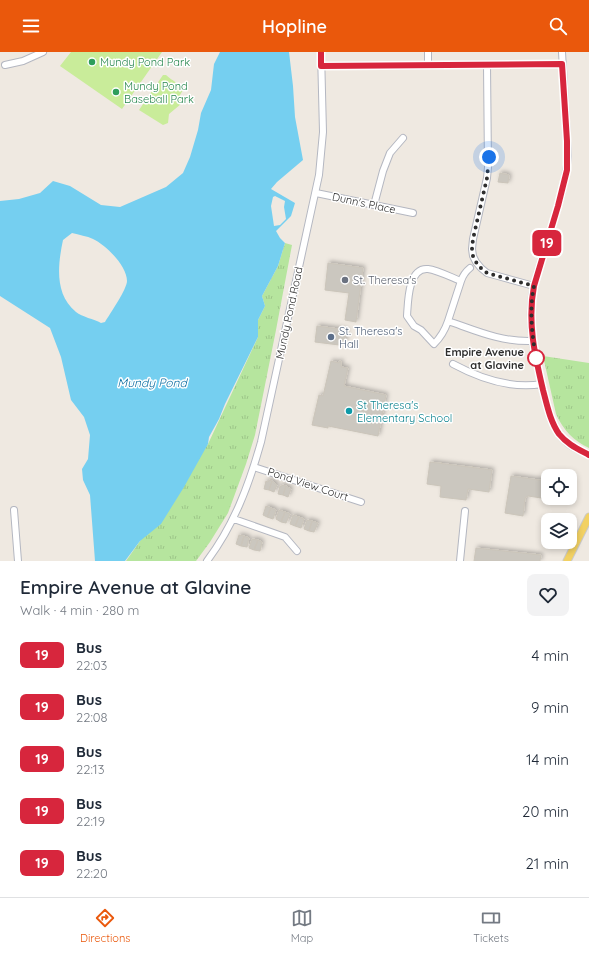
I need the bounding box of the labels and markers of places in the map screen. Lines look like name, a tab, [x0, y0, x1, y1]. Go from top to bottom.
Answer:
place label: Mundy Pond Park	[100, 55, 190, 69]
marker: Mundy Pond Park	[87, 57, 97, 67]
place label: Mundy Pond Baseball Park	[124, 79, 194, 106]
marker: Mundy Pond Baseball Park	[111, 87, 121, 97]
place label: St. Theresa's	[353, 273, 416, 287]
marker: St. Theresa's	[340, 275, 350, 285]
place label: St. Theresa's Hall	[339, 324, 402, 351]
marker: St. Theresa's Hall	[326, 332, 336, 342]
place label: Empire Avenue at Glavine	[445, 345, 525, 372]
marker: Empire Avenue at Glavine	[527, 349, 545, 367]
place label: St Theresa's Elementary School	[357, 398, 452, 425]
marker: St Theresa's Elementary School	[344, 406, 354, 416]

